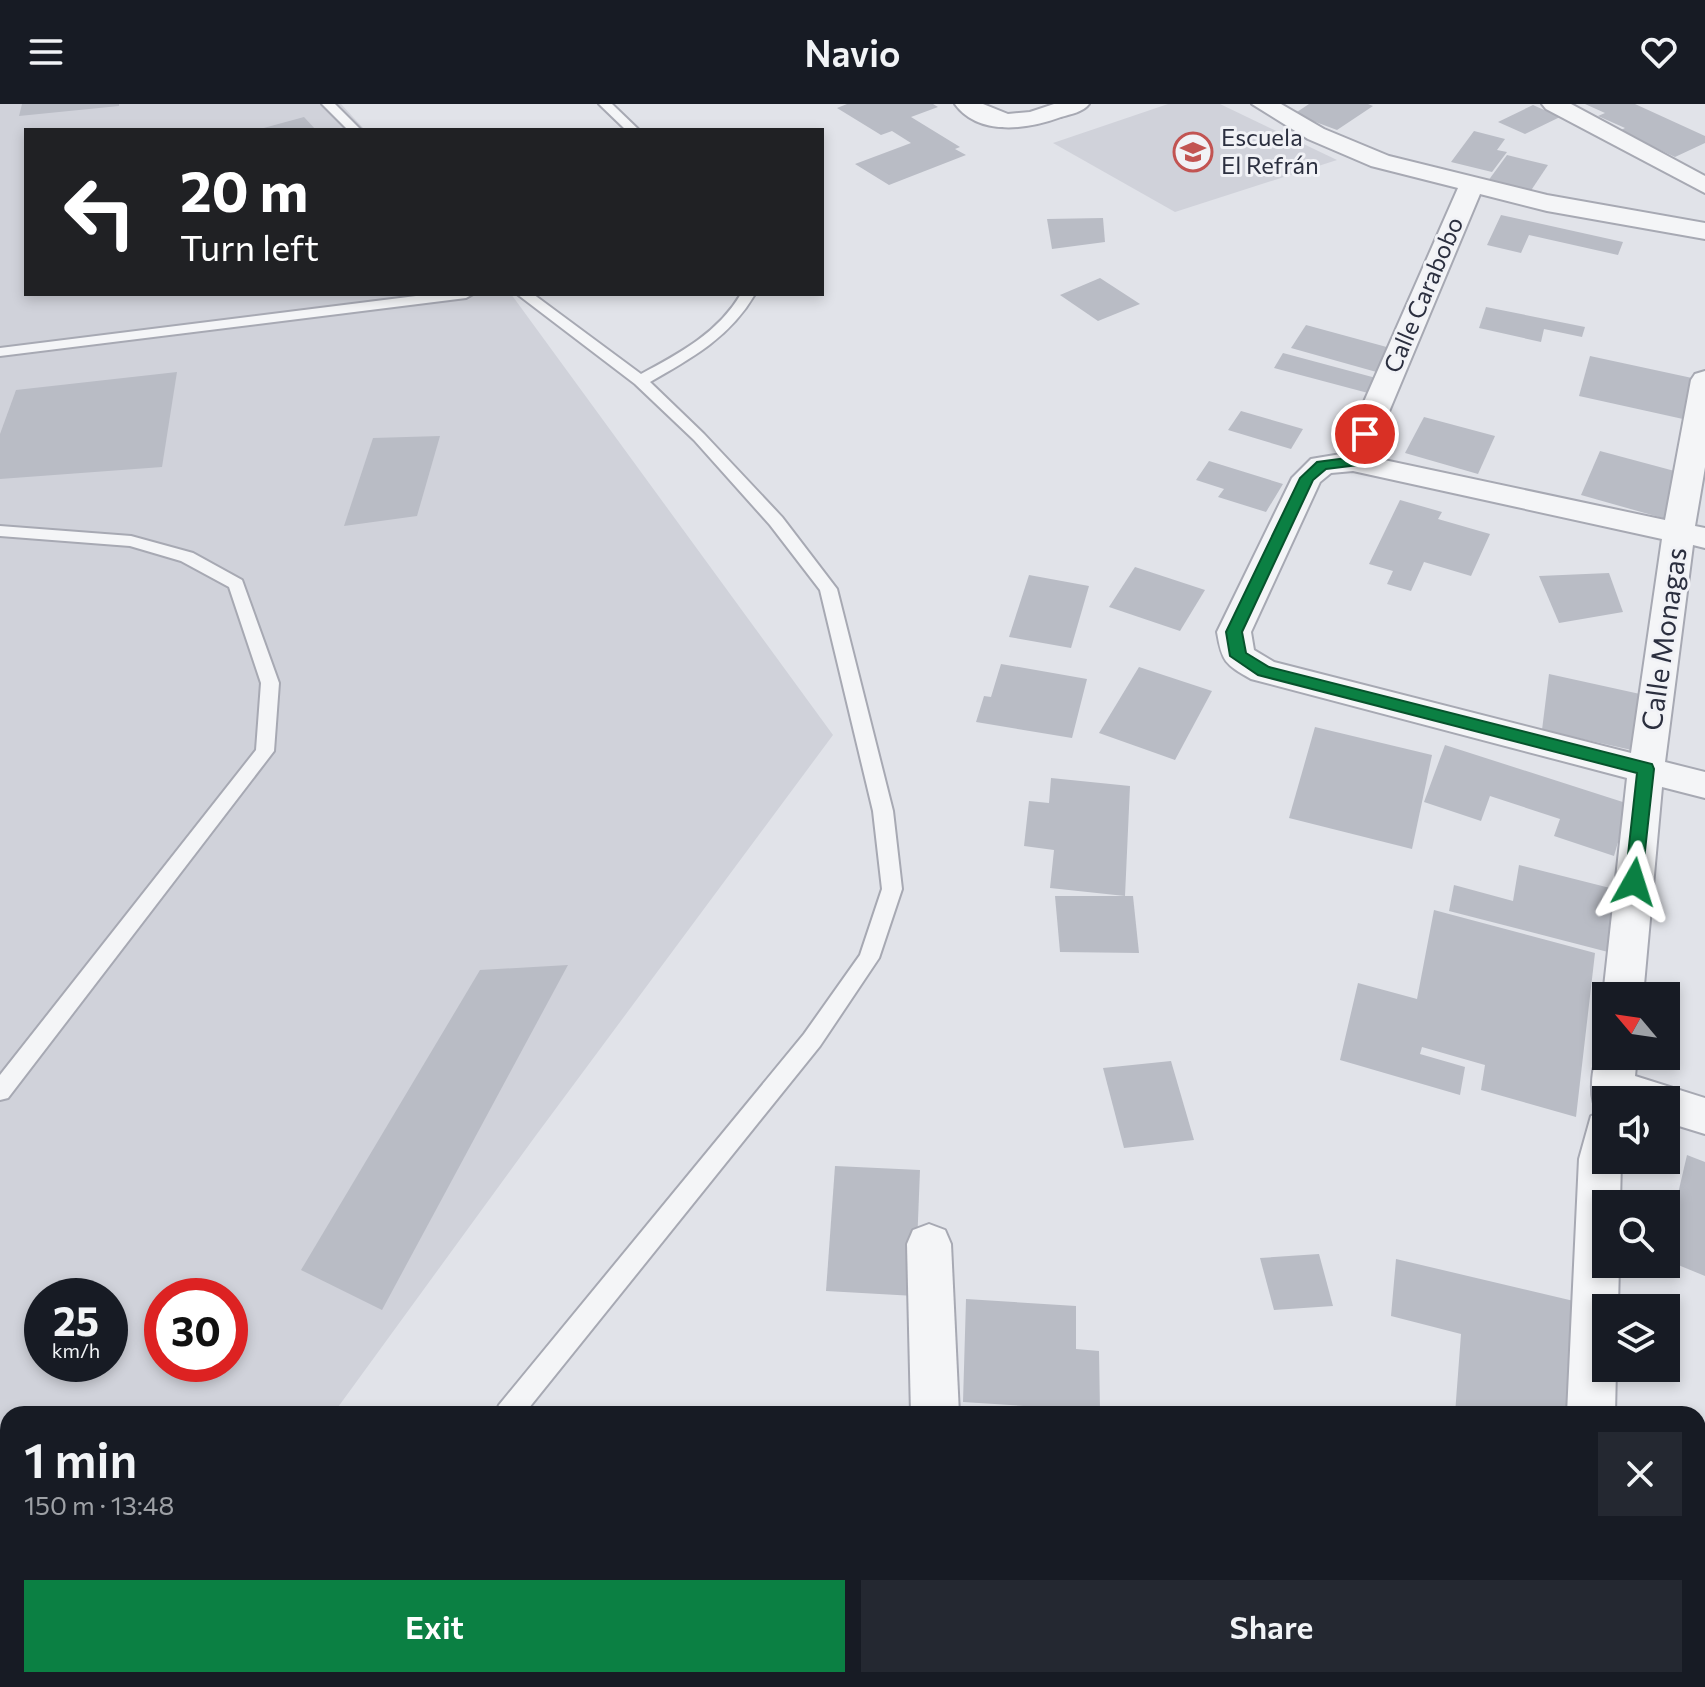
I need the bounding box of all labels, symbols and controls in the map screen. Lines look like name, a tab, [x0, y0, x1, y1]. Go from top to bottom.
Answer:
icon: menu	[24, 30, 68, 74]
text: Navio	[804, 30, 901, 74]
icon: heart	[1637, 30, 1681, 74]
place label: Escuela El Refrán	[1221, 122, 1319, 179]
school or university icon: Escuela El Refrán	[1172, 131, 1214, 173]
text: 20 m	[180, 155, 308, 224]
icon: left	[48, 160, 152, 264]
street label: Calle Carabobo	[1377, 212, 1468, 377]
text: Turn left	[180, 224, 319, 268]
pin	[1331, 400, 1399, 468]
icon: arrive	[1343, 412, 1387, 456]
street label: Calle Monagas	[1633, 545, 1693, 733]
position arrow	[1592, 840, 1676, 924]
north arrow	[1592, 982, 1680, 1070]
map controls	[1592, 982, 1680, 1382]
button: sound	[1592, 1086, 1680, 1174]
button: search	[1592, 1190, 1680, 1278]
speed limit sign: 30	[144, 1278, 248, 1382]
button: layers	[1592, 1294, 1680, 1382]
text: 25	[53, 1295, 99, 1344]
text: km/h	[52, 1338, 100, 1362]
text: 1 min	[24, 1429, 137, 1488]
button: close	[1598, 1432, 1682, 1516]
text: 150 m · 13:48	[24, 1489, 174, 1520]
button: Exit	[24, 1580, 845, 1672]
button: Share	[861, 1580, 1682, 1672]

